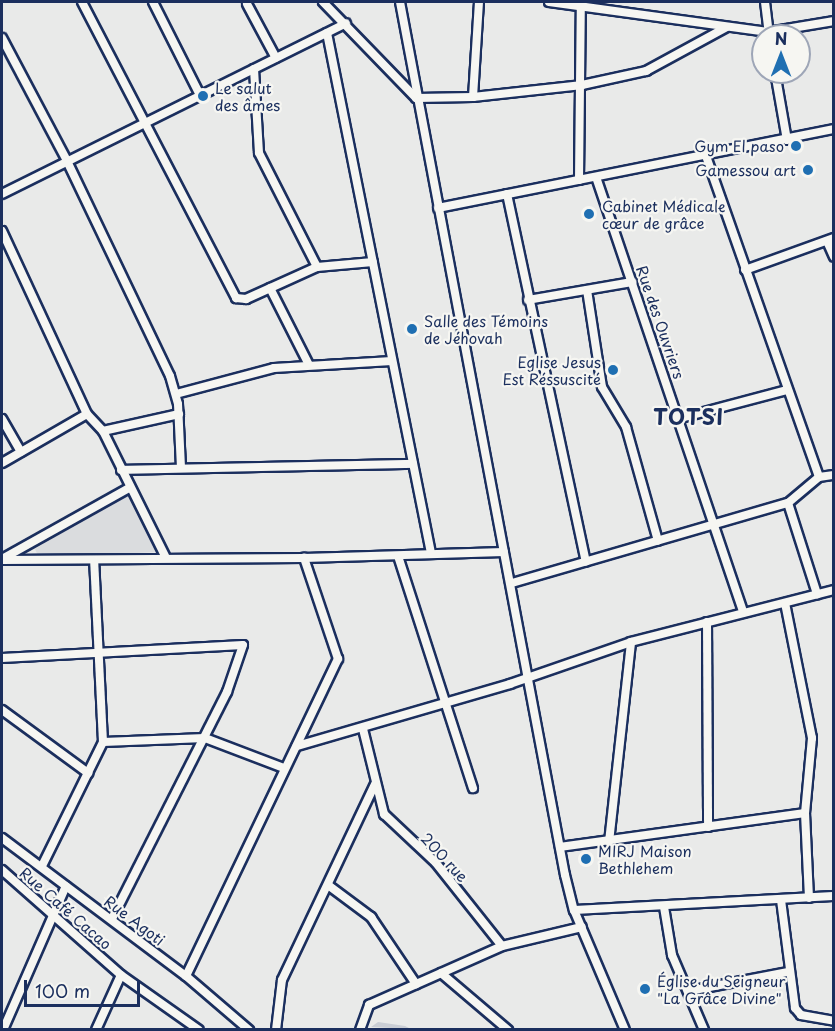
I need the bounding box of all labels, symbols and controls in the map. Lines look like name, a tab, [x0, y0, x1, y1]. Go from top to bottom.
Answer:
north arrow	[751, 24, 811, 84]
text: N	[775, 26, 787, 50]
place label: Le salut des âmes	[215, 78, 281, 113]
marker: Le salut des âmes	[196, 89, 210, 103]
place label: Gym El paso	[692, 137, 784, 155]
marker: Gym El paso	[789, 139, 803, 153]
place label: Gamessou art	[695, 161, 796, 179]
marker: Gamessou art	[801, 163, 815, 177]
place label: Cabinet Médicale cœur de grâce	[602, 196, 728, 231]
marker: Cabinet Médicale cœur de grâce	[580, 205, 598, 223]
street label: Rue des Ouvriers	[633, 261, 689, 383]
place label: Salle des Témoins de Jéhovah	[424, 311, 549, 346]
marker: Salle des Témoins de Jéhovah	[405, 322, 419, 336]
place label: Eglise Jesus Est Réssuscité	[501, 352, 601, 387]
marker: Eglise Jesus Est Réssuscité	[606, 363, 620, 377]
district label: TOTSI	[654, 403, 724, 429]
street label: 200 rue	[418, 828, 472, 886]
place label: MIRJ Maison Bethlehem	[598, 841, 692, 876]
marker: MIRJ Maison Bethlehem	[579, 852, 593, 866]
street label: Rue Café Cacao	[16, 863, 116, 953]
street label: Rue Agoti	[101, 891, 169, 949]
scale bar	[27, 968, 142, 1006]
place label: Église du Seigneur "La Grâce Divine"	[657, 971, 787, 1006]
text: 100 m	[35, 977, 90, 1004]
marker: Église du Seigneur "La Grâce Divine"	[638, 982, 652, 996]

